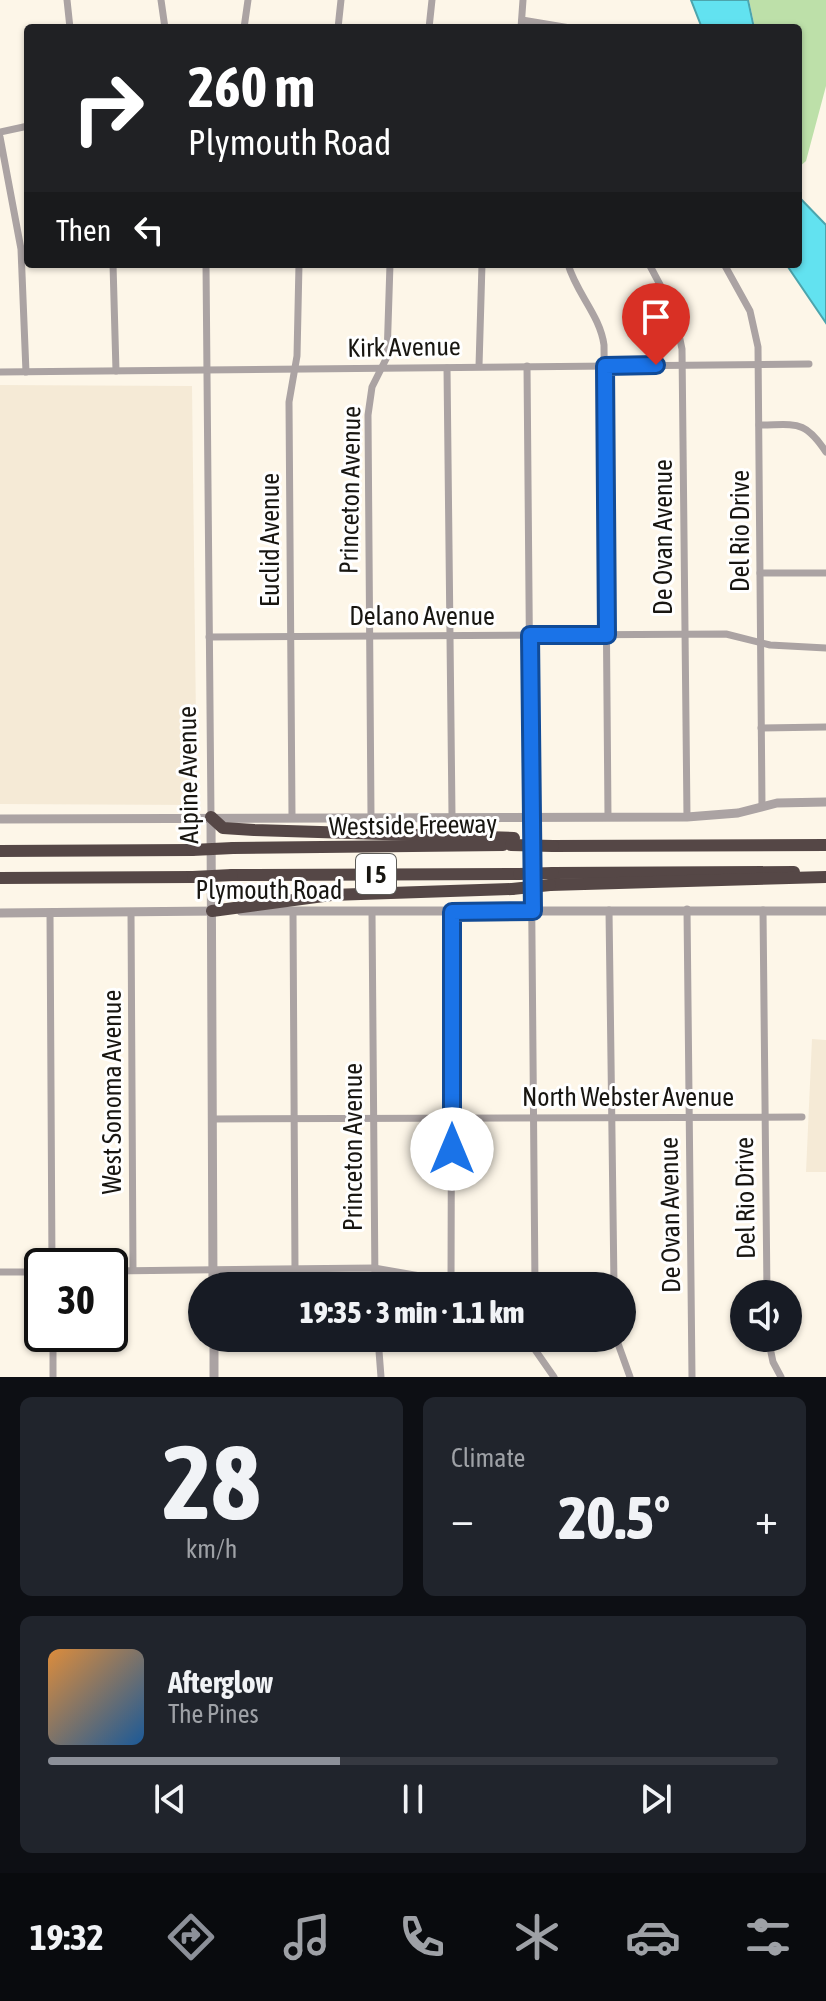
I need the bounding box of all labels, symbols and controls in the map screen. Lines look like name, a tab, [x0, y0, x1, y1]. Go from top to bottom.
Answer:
text: 260 m	[188, 55, 315, 119]
icon: right	[56, 56, 160, 160]
text: Plymouth Road	[188, 121, 391, 163]
icon: left	[127, 208, 171, 252]
text: Then	[56, 213, 111, 247]
pin	[622, 283, 690, 365]
icon: arrive	[634, 295, 678, 339]
street label: Kirk Avenue	[347, 331, 461, 363]
street label: Princeton Avenue	[334, 406, 366, 574]
street label: De Ovan Avenue	[648, 459, 678, 615]
street label: Del Rio Drive	[725, 470, 755, 592]
street label: Euclid Avenue	[255, 473, 285, 607]
street label: Delano Avenue	[349, 601, 495, 631]
street label: Alpine Avenue	[172, 706, 204, 844]
street label: Westside Freeway	[329, 809, 498, 841]
road number: I 5	[356, 854, 396, 894]
street label: Plymouth Road	[196, 875, 342, 905]
street label: West Sonoma Avenue	[97, 990, 127, 1194]
street label: Princeton Avenue	[338, 1063, 368, 1231]
street label: North Webster Avenue	[522, 1082, 734, 1112]
position arrow	[410, 1107, 494, 1191]
street label: De Ovan Avenue	[654, 1137, 686, 1293]
street label: Del Rio Drive	[729, 1137, 761, 1259]
speed limit sign: 30	[24, 1248, 128, 1352]
map controls	[730, 1280, 802, 1352]
button: sound	[730, 1280, 802, 1352]
text: 19:35 · 3 min · 1.1 km	[300, 1295, 524, 1329]
text: 28	[163, 1422, 260, 1541]
text: Climate	[451, 1443, 525, 1473]
text: 20.5°	[559, 1483, 670, 1552]
text: −	[451, 1493, 474, 1543]
text: +	[755, 1493, 778, 1543]
text: km/h	[186, 1534, 237, 1564]
text: Afterglow	[168, 1665, 273, 1699]
text: The Pines	[168, 1699, 259, 1729]
icon: previous	[148, 1777, 192, 1821]
icon: pause	[391, 1777, 435, 1821]
icon: next	[634, 1777, 678, 1821]
icon: directions	[163, 1909, 219, 1965]
icon: music	[279, 1909, 335, 1965]
icon: phone	[394, 1909, 450, 1965]
icon: climate	[509, 1909, 565, 1965]
icon: car	[625, 1909, 681, 1965]
icon: filters	[740, 1909, 796, 1965]
text: 19:32	[30, 1916, 104, 1958]

